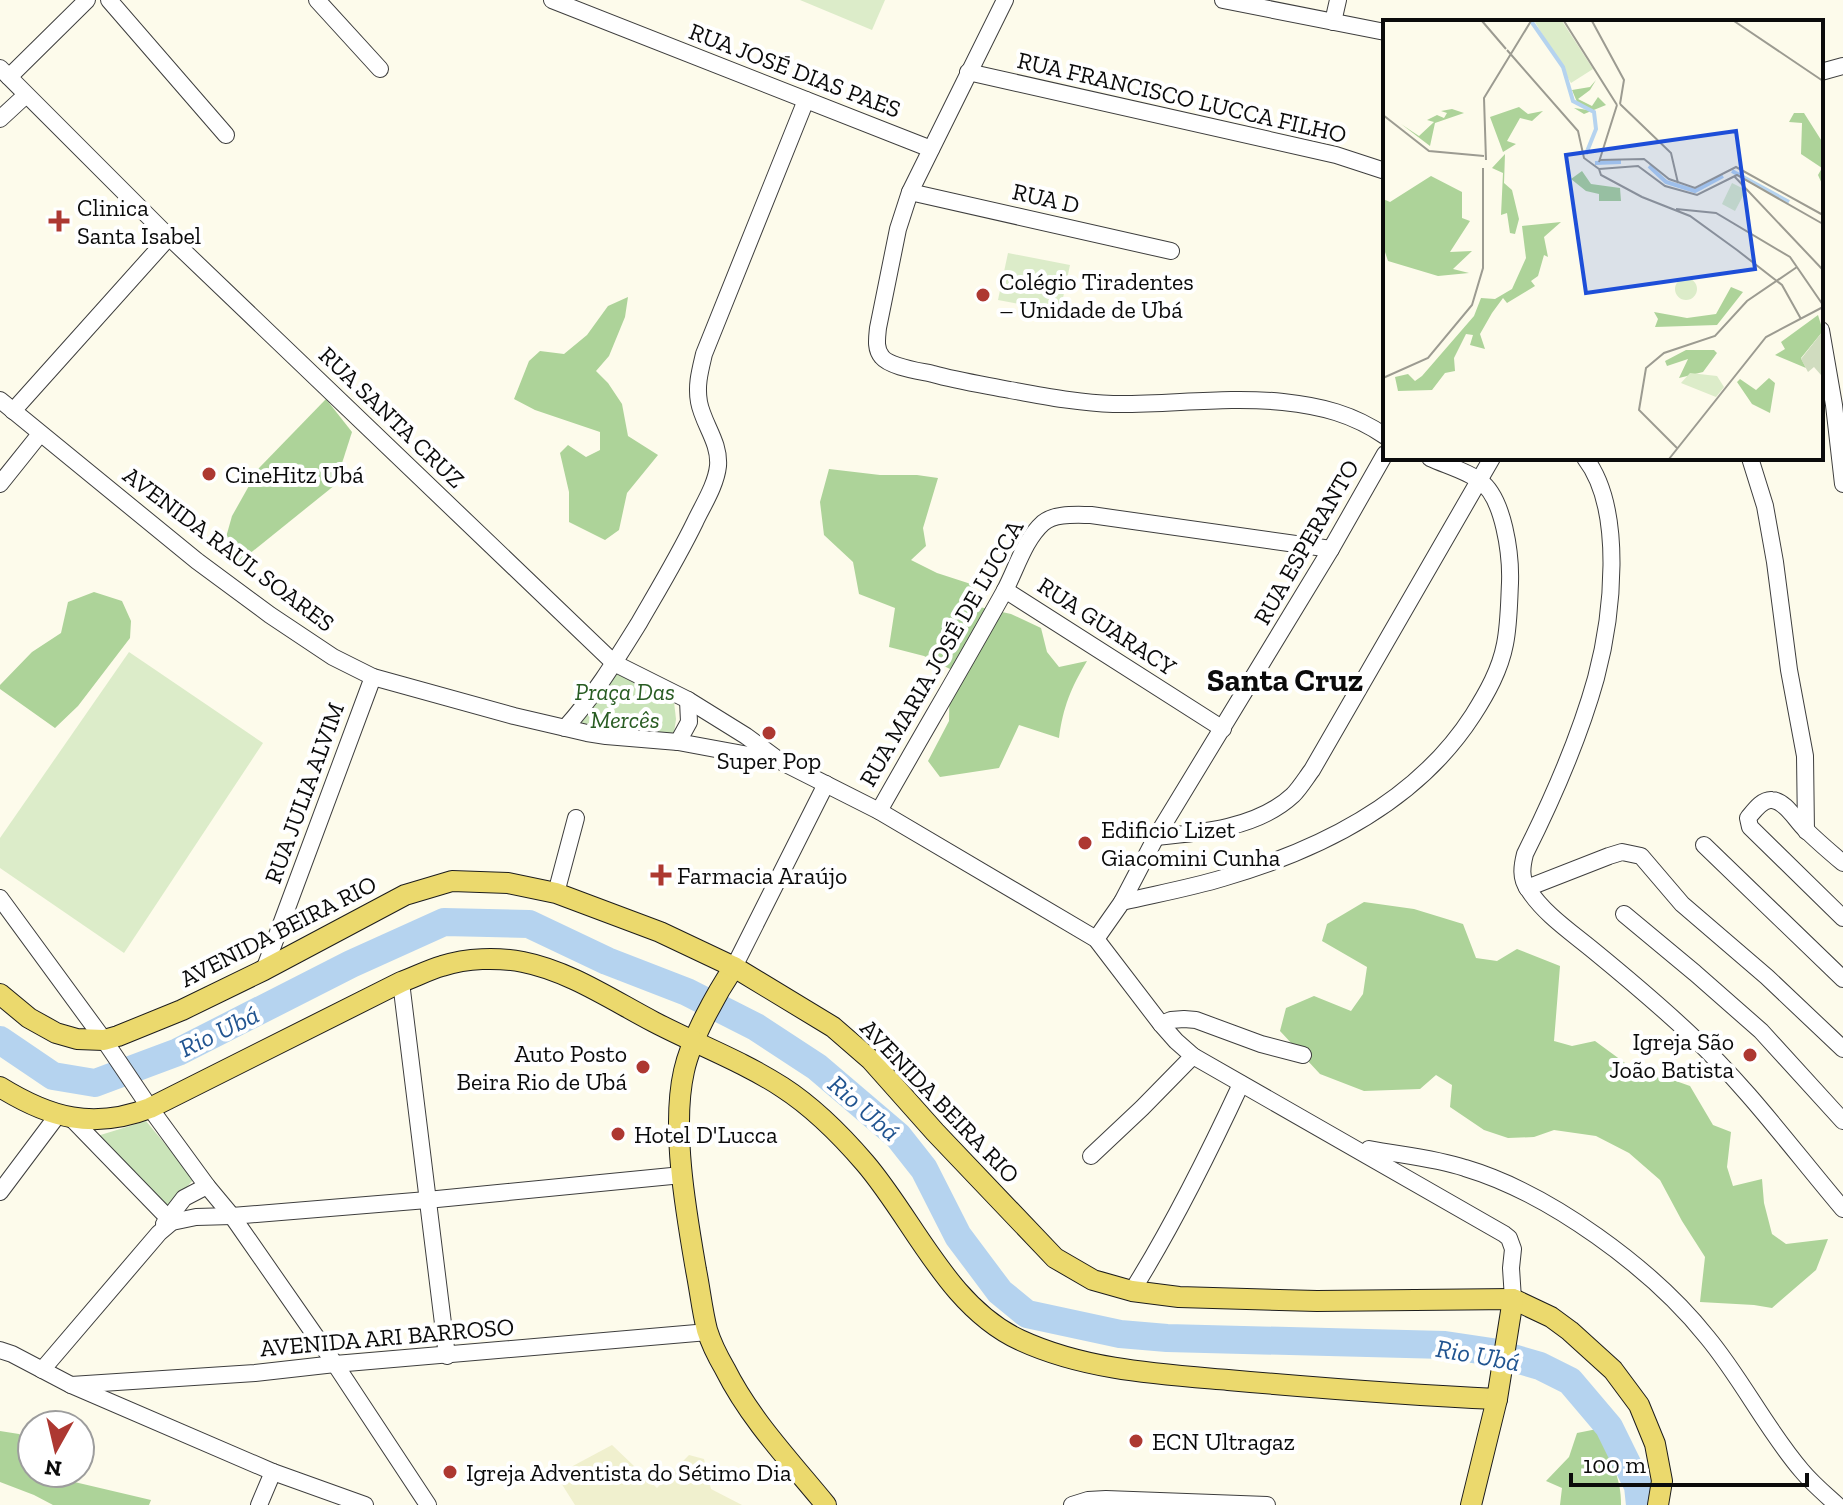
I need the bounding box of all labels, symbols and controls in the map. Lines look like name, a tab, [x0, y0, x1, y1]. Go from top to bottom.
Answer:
street label: RUA JOSÉ DIAS PAES	[685, 16, 905, 124]
inset map	[1383, 20, 1823, 460]
street label: RUA FRANCISCO LUCCA FILHO	[1015, 45, 1349, 149]
street label: RUA D	[1010, 176, 1082, 220]
place label: Clinica Santa Isabel	[77, 193, 201, 250]
marker: Clinica Santa Isabel	[48, 210, 70, 232]
place label: Colégio Tiradentes – Unidade de Ubá	[999, 267, 1194, 324]
marker: Colégio Tiradentes – Unidade de Ubá	[974, 286, 992, 304]
street label: RUA SANTA CRUZ	[313, 340, 471, 494]
street label: RUA ESPERANTO	[1247, 454, 1365, 630]
street label: AVENIDA RAUL SOARES	[118, 460, 340, 638]
place label: CineHitz Ubá	[225, 460, 364, 489]
marker: CineHitz Ubá	[200, 465, 218, 483]
street label: RUA MARIA JOSÉ DE LUCCA	[853, 514, 1030, 791]
street label: RUA GUARACY	[1032, 570, 1182, 682]
district label: Santa Cruz	[1207, 661, 1363, 699]
park label: Praça Das Mercês	[575, 677, 675, 734]
street label: RUA JULIA ALVIM	[258, 699, 350, 887]
marker: Super Pop	[760, 724, 778, 742]
place label: Super Pop	[717, 746, 821, 775]
place label: Edificio Lizet Giacomini Cunha	[1101, 815, 1281, 872]
marker: Edificio Lizet Giacomini Cunha	[1076, 834, 1094, 852]
place label: Farmacia Araújo	[677, 861, 847, 890]
marker: Farmacia Araújo	[652, 866, 670, 884]
street label: AVENIDA BEIRA RIO	[175, 869, 381, 993]
water label: Rio Ubá	[174, 998, 264, 1064]
street label: AVENIDA BEIRA RIO	[854, 1013, 1026, 1189]
place label: Igreja São João Batista	[1609, 1027, 1734, 1084]
place label: Auto Posto Beira Rio de Ubá	[457, 1039, 627, 1096]
marker: Igreja São João Batista	[1741, 1046, 1759, 1064]
marker: Auto Posto Beira Rio de Ubá	[634, 1058, 652, 1076]
water label: Rio Ubá	[822, 1068, 906, 1148]
place label: Hotel D'Lucca	[634, 1120, 778, 1149]
marker: Hotel D'Lucca	[609, 1125, 627, 1143]
street label: AVENIDA ARI BARROSO	[259, 1311, 515, 1363]
water label: Rio Ubá	[1434, 1332, 1522, 1378]
north arrow	[16, 1409, 96, 1489]
place label: ECN Ultragaz	[1152, 1427, 1295, 1456]
marker: ECN Ultragaz	[1127, 1432, 1145, 1450]
scale bar	[1571, 1437, 1807, 1487]
text: 100 m	[1583, 1450, 1646, 1479]
text: N	[43, 1454, 63, 1483]
place label: Igreja Adventista do Sétimo Dia	[466, 1458, 792, 1487]
marker: Igreja Adventista do Sétimo Dia	[441, 1463, 459, 1481]

